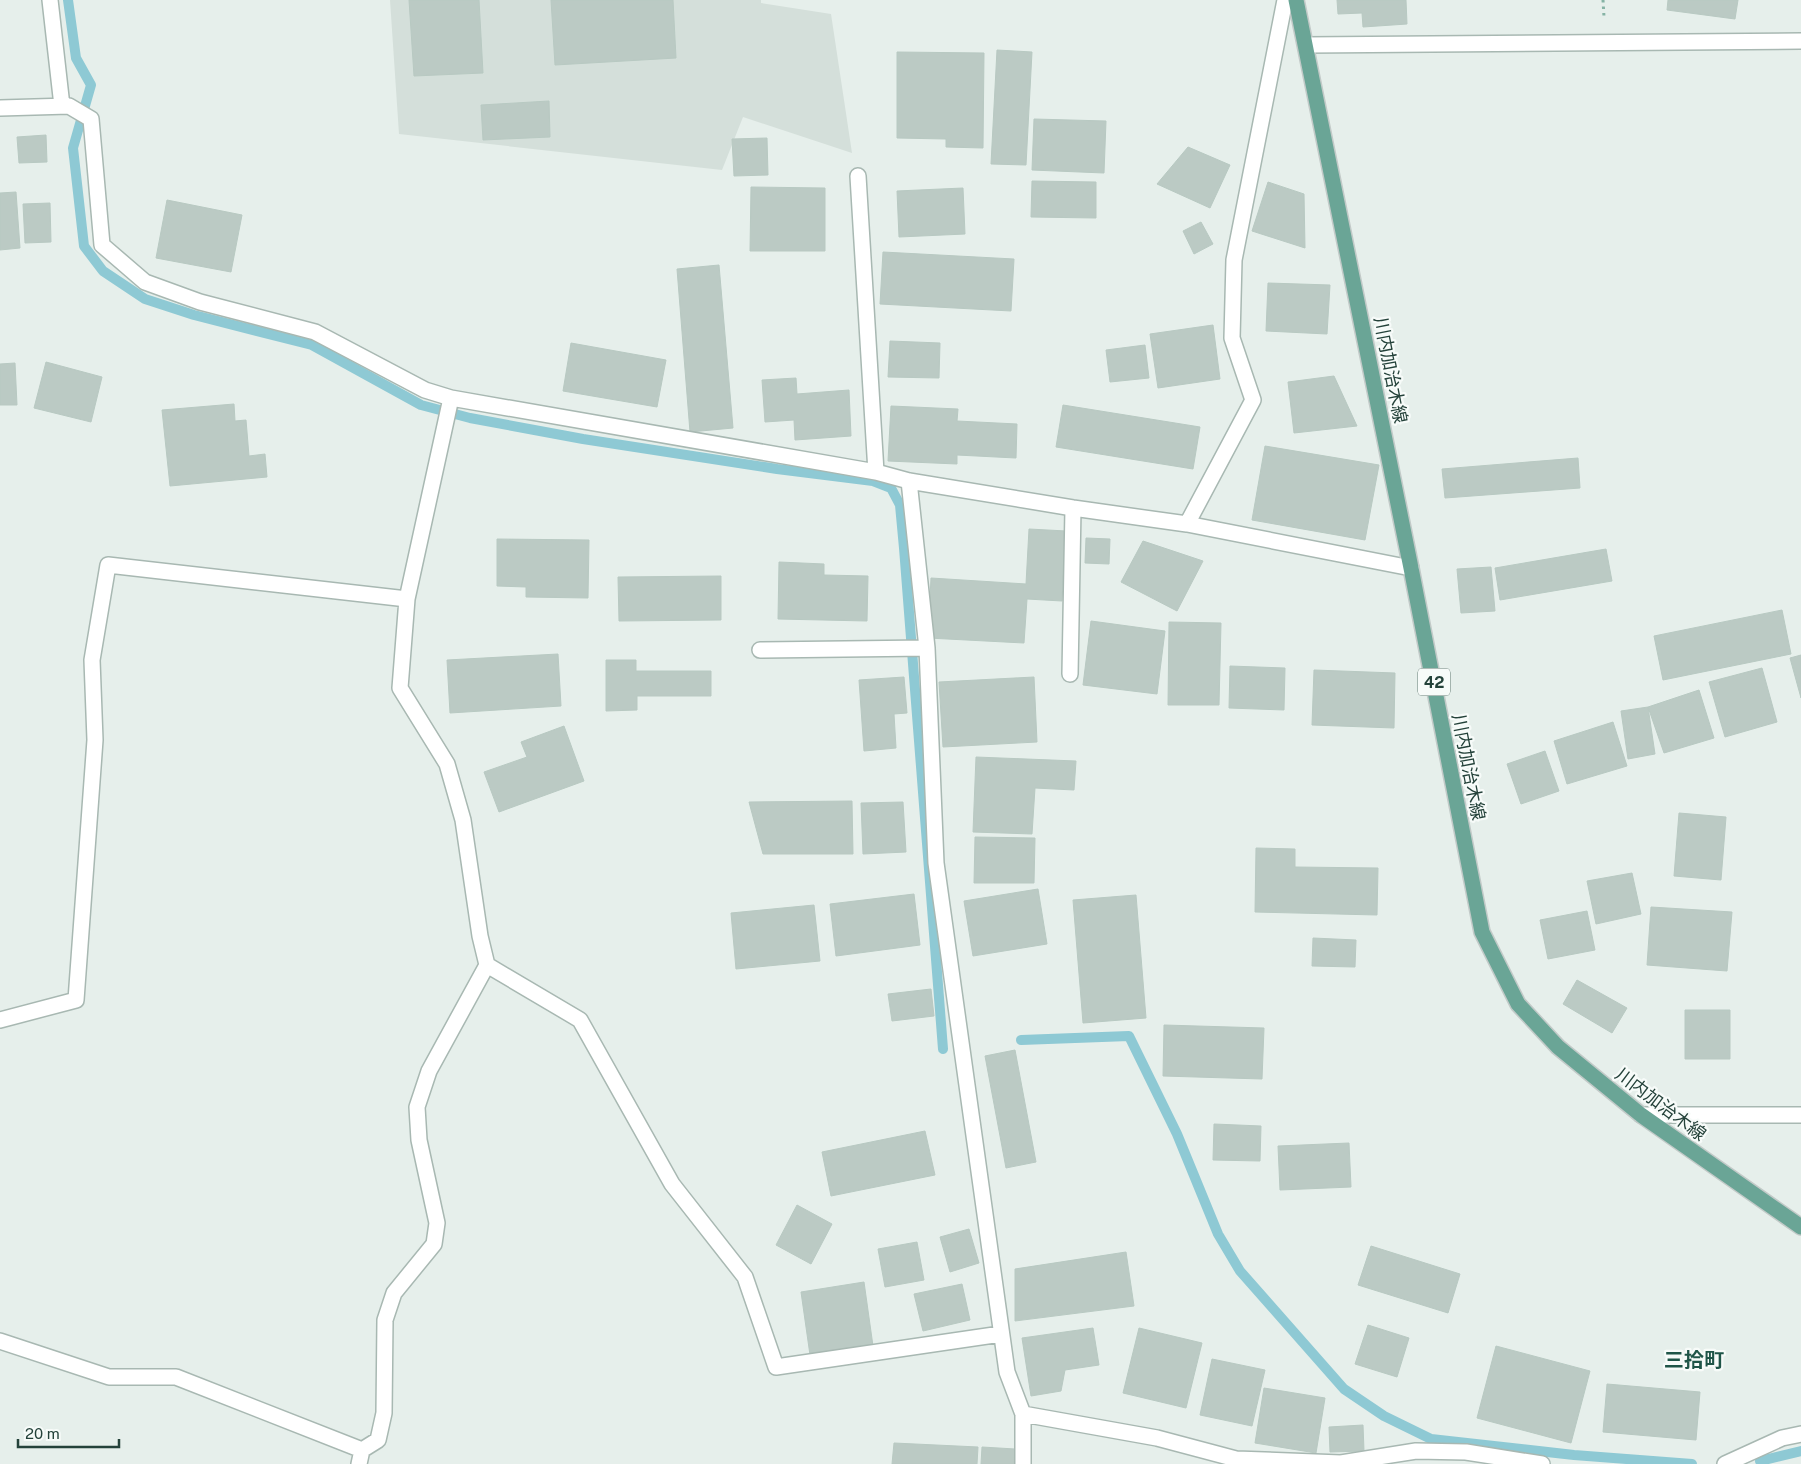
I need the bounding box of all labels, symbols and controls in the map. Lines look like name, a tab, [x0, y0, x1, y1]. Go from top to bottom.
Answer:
street label: 川内加治木線	[1370, 315, 1412, 425]
road number: 42	[1418, 669, 1450, 696]
street label: 川内加治木線	[1448, 712, 1490, 822]
street label: 川内加治木線	[1612, 1063, 1710, 1145]
district label: 三拾町	[1664, 1348, 1724, 1372]
scale bar	[18, 1416, 119, 1448]
text: 20 m	[25, 1425, 60, 1442]

